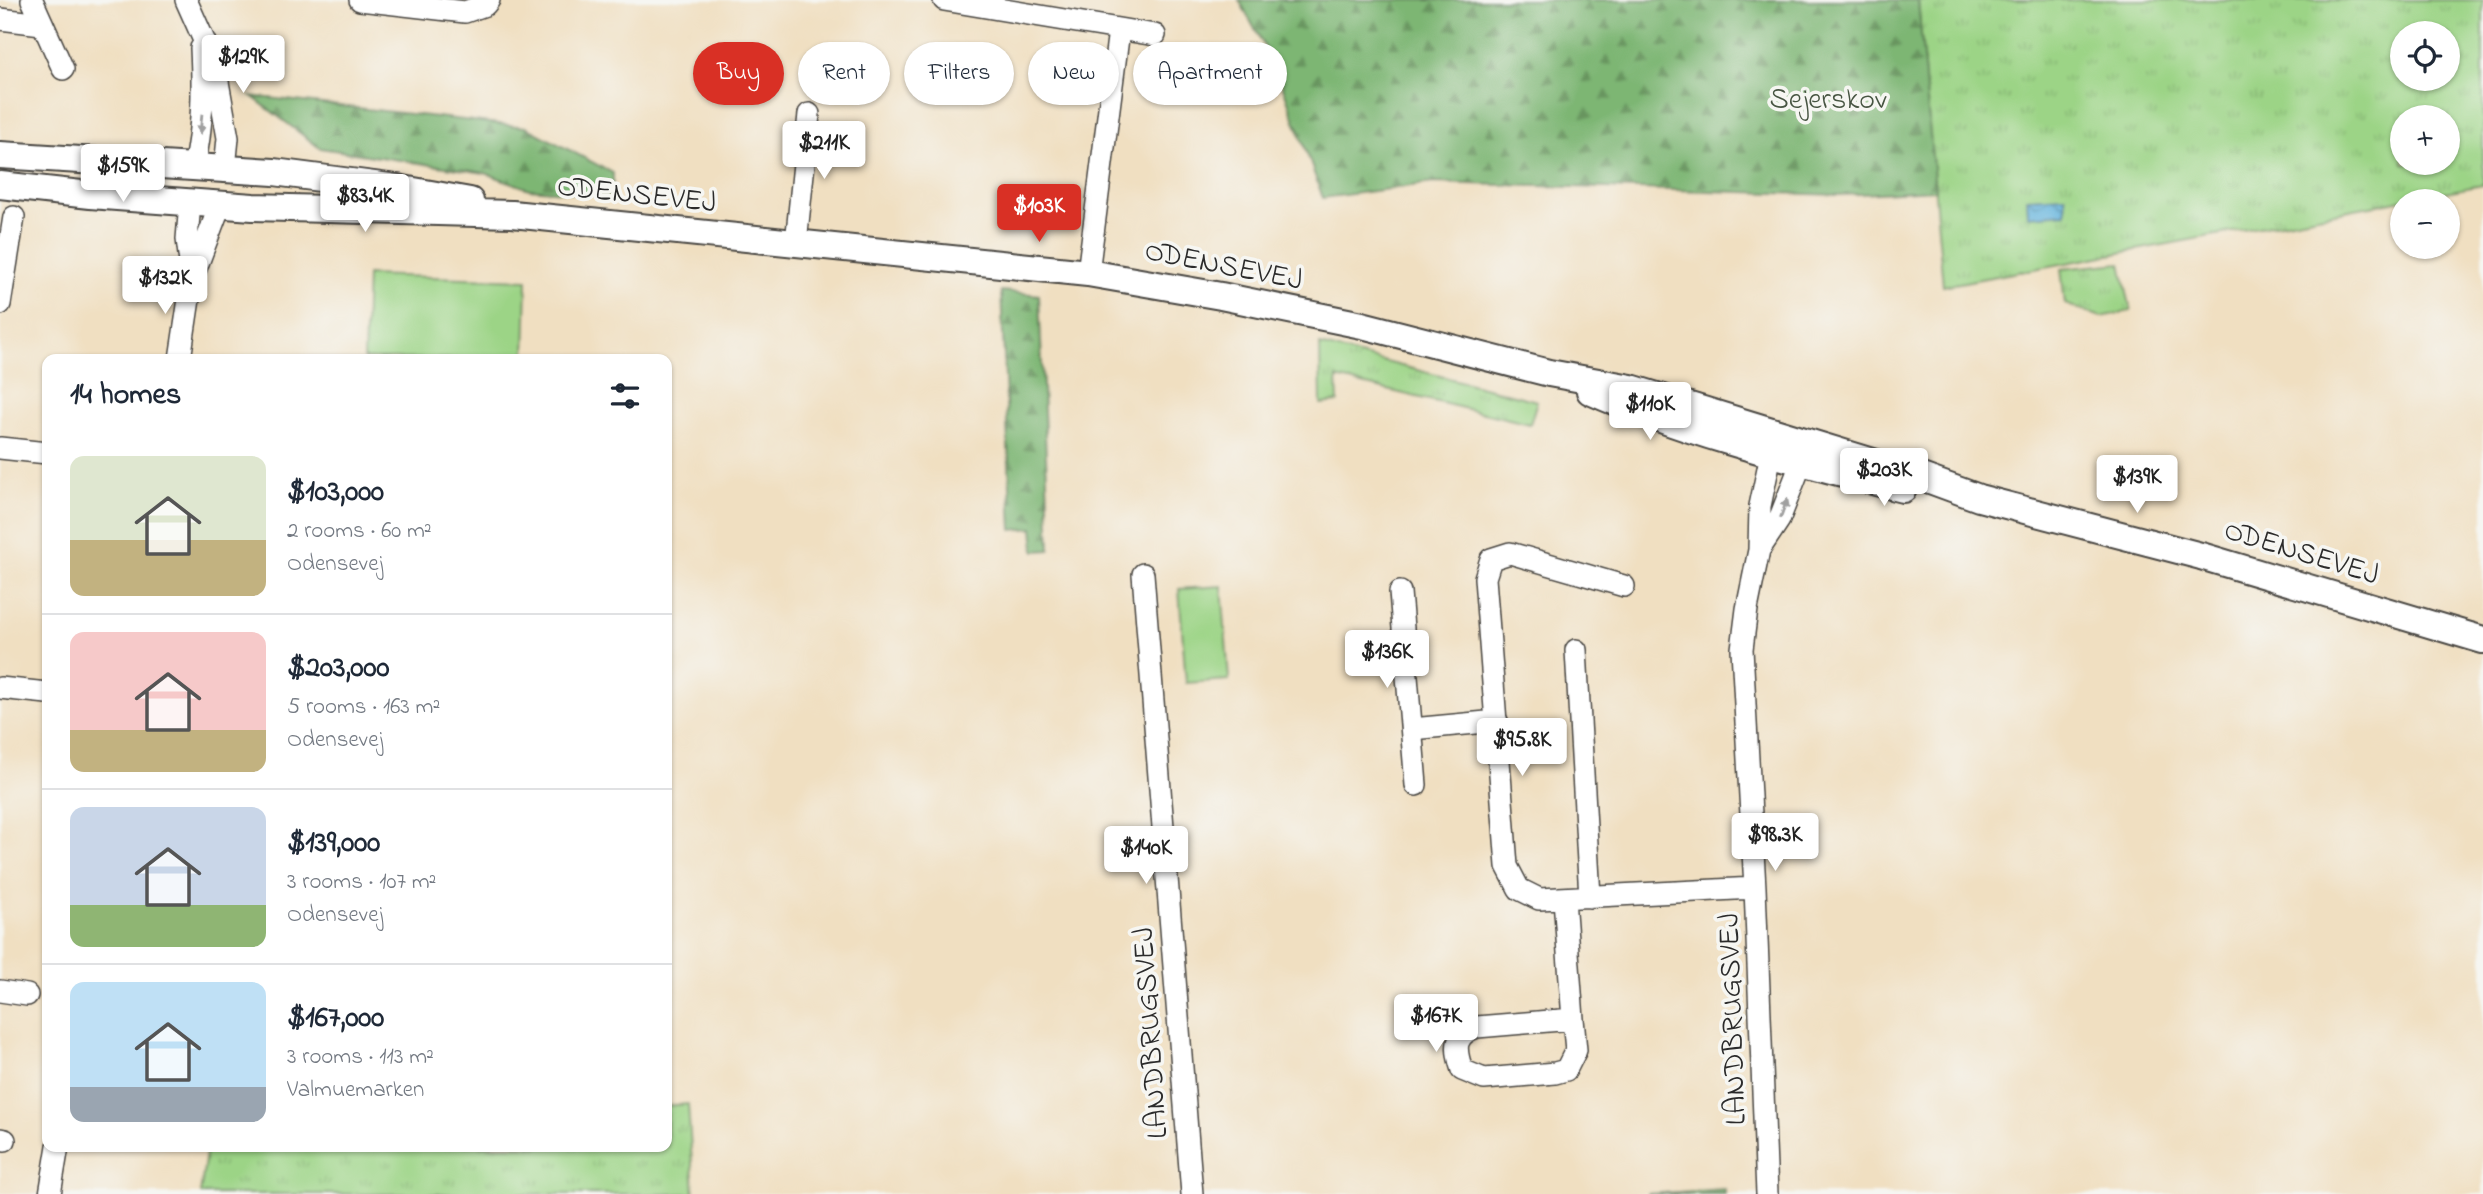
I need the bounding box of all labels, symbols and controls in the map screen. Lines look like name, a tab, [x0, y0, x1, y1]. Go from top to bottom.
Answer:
map controls	[2390, 21, 2460, 259]
button: locate	[2390, 21, 2460, 91]
pin: $129K	[194, 36, 292, 95]
text: $129K	[218, 41, 268, 74]
chip: Buy	[693, 42, 784, 105]
chip: Rent	[798, 42, 890, 105]
chip: Filters	[904, 42, 1014, 105]
chip: New	[1028, 42, 1119, 105]
chip: Apartment	[1133, 42, 1287, 105]
park label: Sejerskov	[1769, 79, 1887, 123]
button: +	[2390, 105, 2460, 175]
one-way arrow	[195, 113, 206, 135]
pin: $211K	[775, 122, 873, 181]
text: $211K	[798, 127, 850, 160]
pin: $159K	[74, 144, 172, 204]
text: $159K	[97, 150, 149, 183]
street label: ODENSEVEJ	[555, 166, 719, 226]
pin: $83.4K	[308, 174, 422, 234]
text: $83.4K	[336, 180, 394, 213]
pin: $103K	[990, 184, 1088, 244]
button: −	[2390, 189, 2460, 259]
text: $103K	[1013, 190, 1065, 223]
street label: ODENSEVEJ	[1141, 230, 1306, 304]
pin: $132K	[116, 256, 214, 316]
text: $132K	[138, 262, 192, 295]
text: 14 homes	[70, 374, 181, 418]
icon: filters	[606, 377, 644, 415]
pin: $110K	[1601, 382, 1699, 442]
text: $110K	[1625, 388, 1675, 421]
pin: $203K	[1835, 448, 1933, 508]
text: $203K	[1856, 454, 1912, 487]
pin: $139K	[2088, 456, 2186, 515]
text: $139K	[2113, 461, 2161, 494]
text: $103,000	[287, 471, 384, 515]
icon: home	[126, 484, 210, 568]
one-way arrow	[1778, 497, 1789, 518]
street label: ODENSEVEJ	[2218, 509, 2384, 598]
text: 2 rooms · 60 m²	[287, 515, 432, 548]
text: Odensevej	[287, 548, 383, 581]
pin: $136K	[1338, 630, 1436, 690]
text: $136K	[1361, 636, 1413, 669]
text: $203,000	[287, 647, 389, 691]
icon: home	[126, 660, 210, 744]
text: 5 rooms · 163 m²	[287, 691, 440, 724]
pin: $95.8K	[1465, 718, 1579, 778]
text: Odensevej	[287, 724, 383, 757]
text: $95.8K	[1493, 724, 1551, 757]
pin: $98.3K	[1718, 814, 1832, 873]
text: $98.3K	[1748, 819, 1802, 852]
text: $139,000	[287, 822, 380, 866]
pin: $140K	[1097, 826, 1195, 886]
text: $140K	[1120, 832, 1172, 865]
icon: home	[126, 835, 210, 919]
text: 3 rooms · 107 m²	[287, 866, 436, 899]
text: Odensevej	[287, 899, 383, 932]
street label: LANDBRUGSVEJ	[1708, 912, 1760, 1126]
street label: LANDBRUGSVEJ	[1123, 925, 1181, 1140]
pin: $167K	[1387, 995, 1485, 1054]
text: $167,000	[287, 997, 384, 1041]
text: $167K	[1410, 1000, 1462, 1033]
icon: home	[126, 1010, 210, 1094]
text: 3 rooms · 113 m²	[287, 1041, 434, 1074]
text: Valmuemarken	[287, 1074, 424, 1107]

